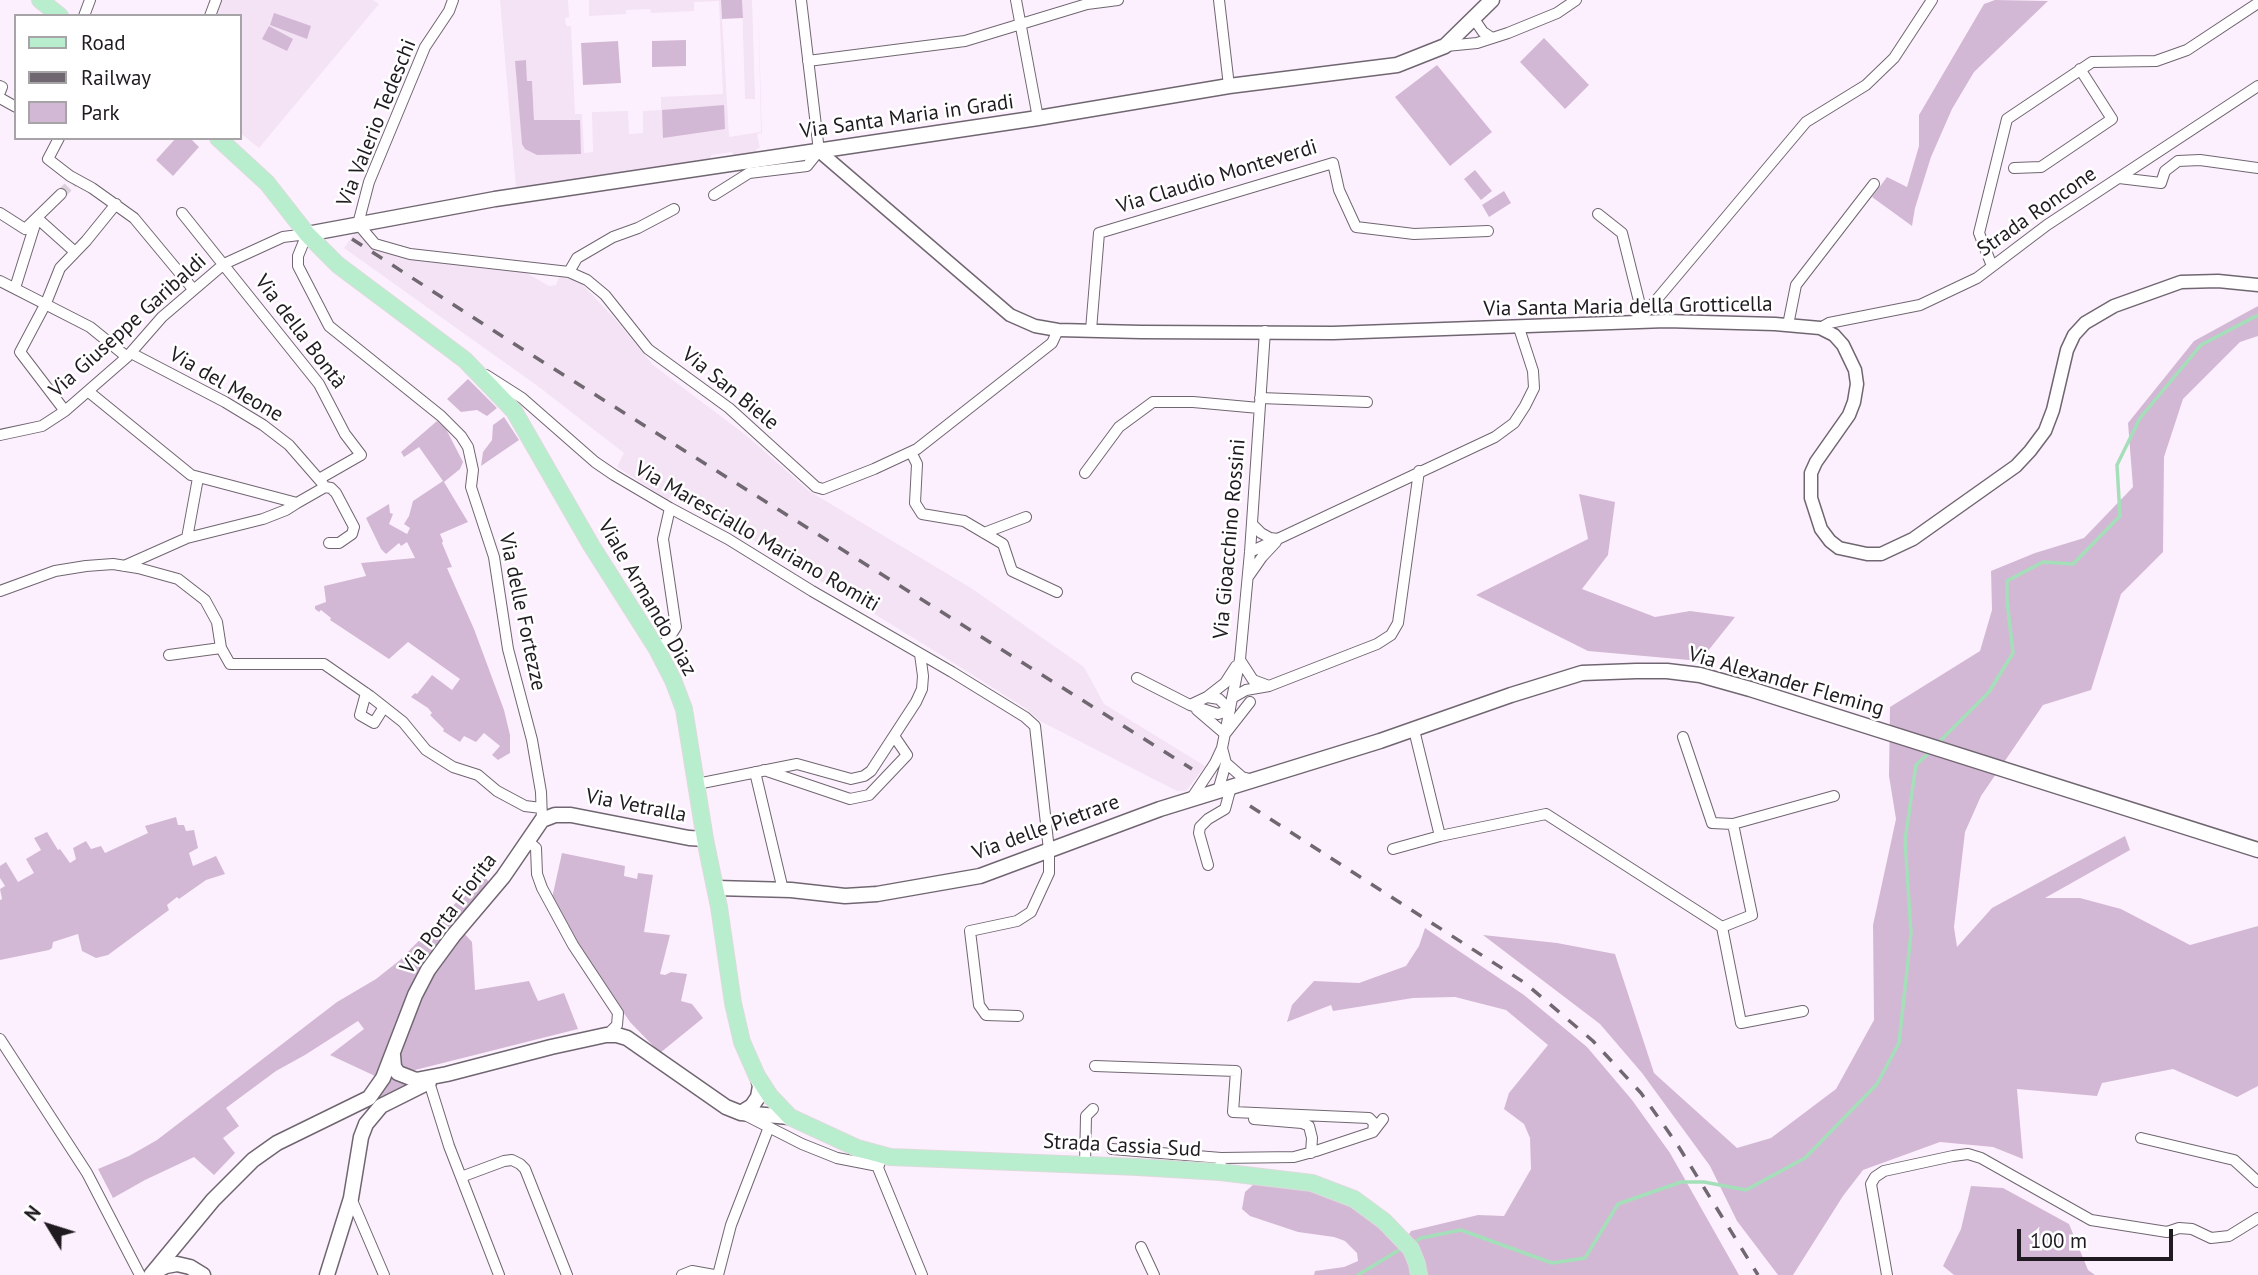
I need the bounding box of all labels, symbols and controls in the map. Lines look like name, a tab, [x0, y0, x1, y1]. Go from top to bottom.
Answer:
legend	[14, 14, 242, 140]
text: Road	[81, 29, 125, 56]
street label: Via Valerio Tedeschi	[332, 36, 422, 210]
text: Railway	[81, 64, 151, 91]
street label: Via Santa Maria in Gradi	[798, 90, 1016, 144]
text: Park	[81, 99, 120, 126]
street label: Via Claudio Monteverdi	[1114, 135, 1320, 219]
street label: Strada Roncone	[1973, 162, 2101, 262]
street label: Via Giuseppe Garibaldi	[44, 249, 212, 403]
street label: Via della Bontà	[249, 270, 351, 394]
street label: Via Santa Maria della Grotticella	[1483, 292, 1773, 322]
street label: Via del Meone	[164, 342, 288, 428]
street label: Via San Biele	[676, 342, 784, 436]
street label: Via Gioacchino Rossini	[1209, 438, 1251, 640]
street label: Via Maresciallo Mariano Romiti	[630, 456, 884, 618]
street label: Viale Armando Diaz	[592, 515, 702, 681]
street label: Via delle Fortezze	[493, 531, 551, 693]
street label: Via Alexander Fleming	[1685, 642, 1887, 722]
street label: Via Vetralla	[583, 784, 689, 828]
street label: Via delle Pietrare	[969, 790, 1123, 866]
street label: Via Porta Fiorita	[395, 849, 503, 979]
street label: Strada Cassia Sud	[1042, 1129, 1202, 1163]
north arrow	[14, 1191, 84, 1261]
text: N	[19, 1201, 46, 1225]
scale bar	[2020, 1216, 2176, 1260]
text: 100 m	[2030, 1227, 2087, 1254]

